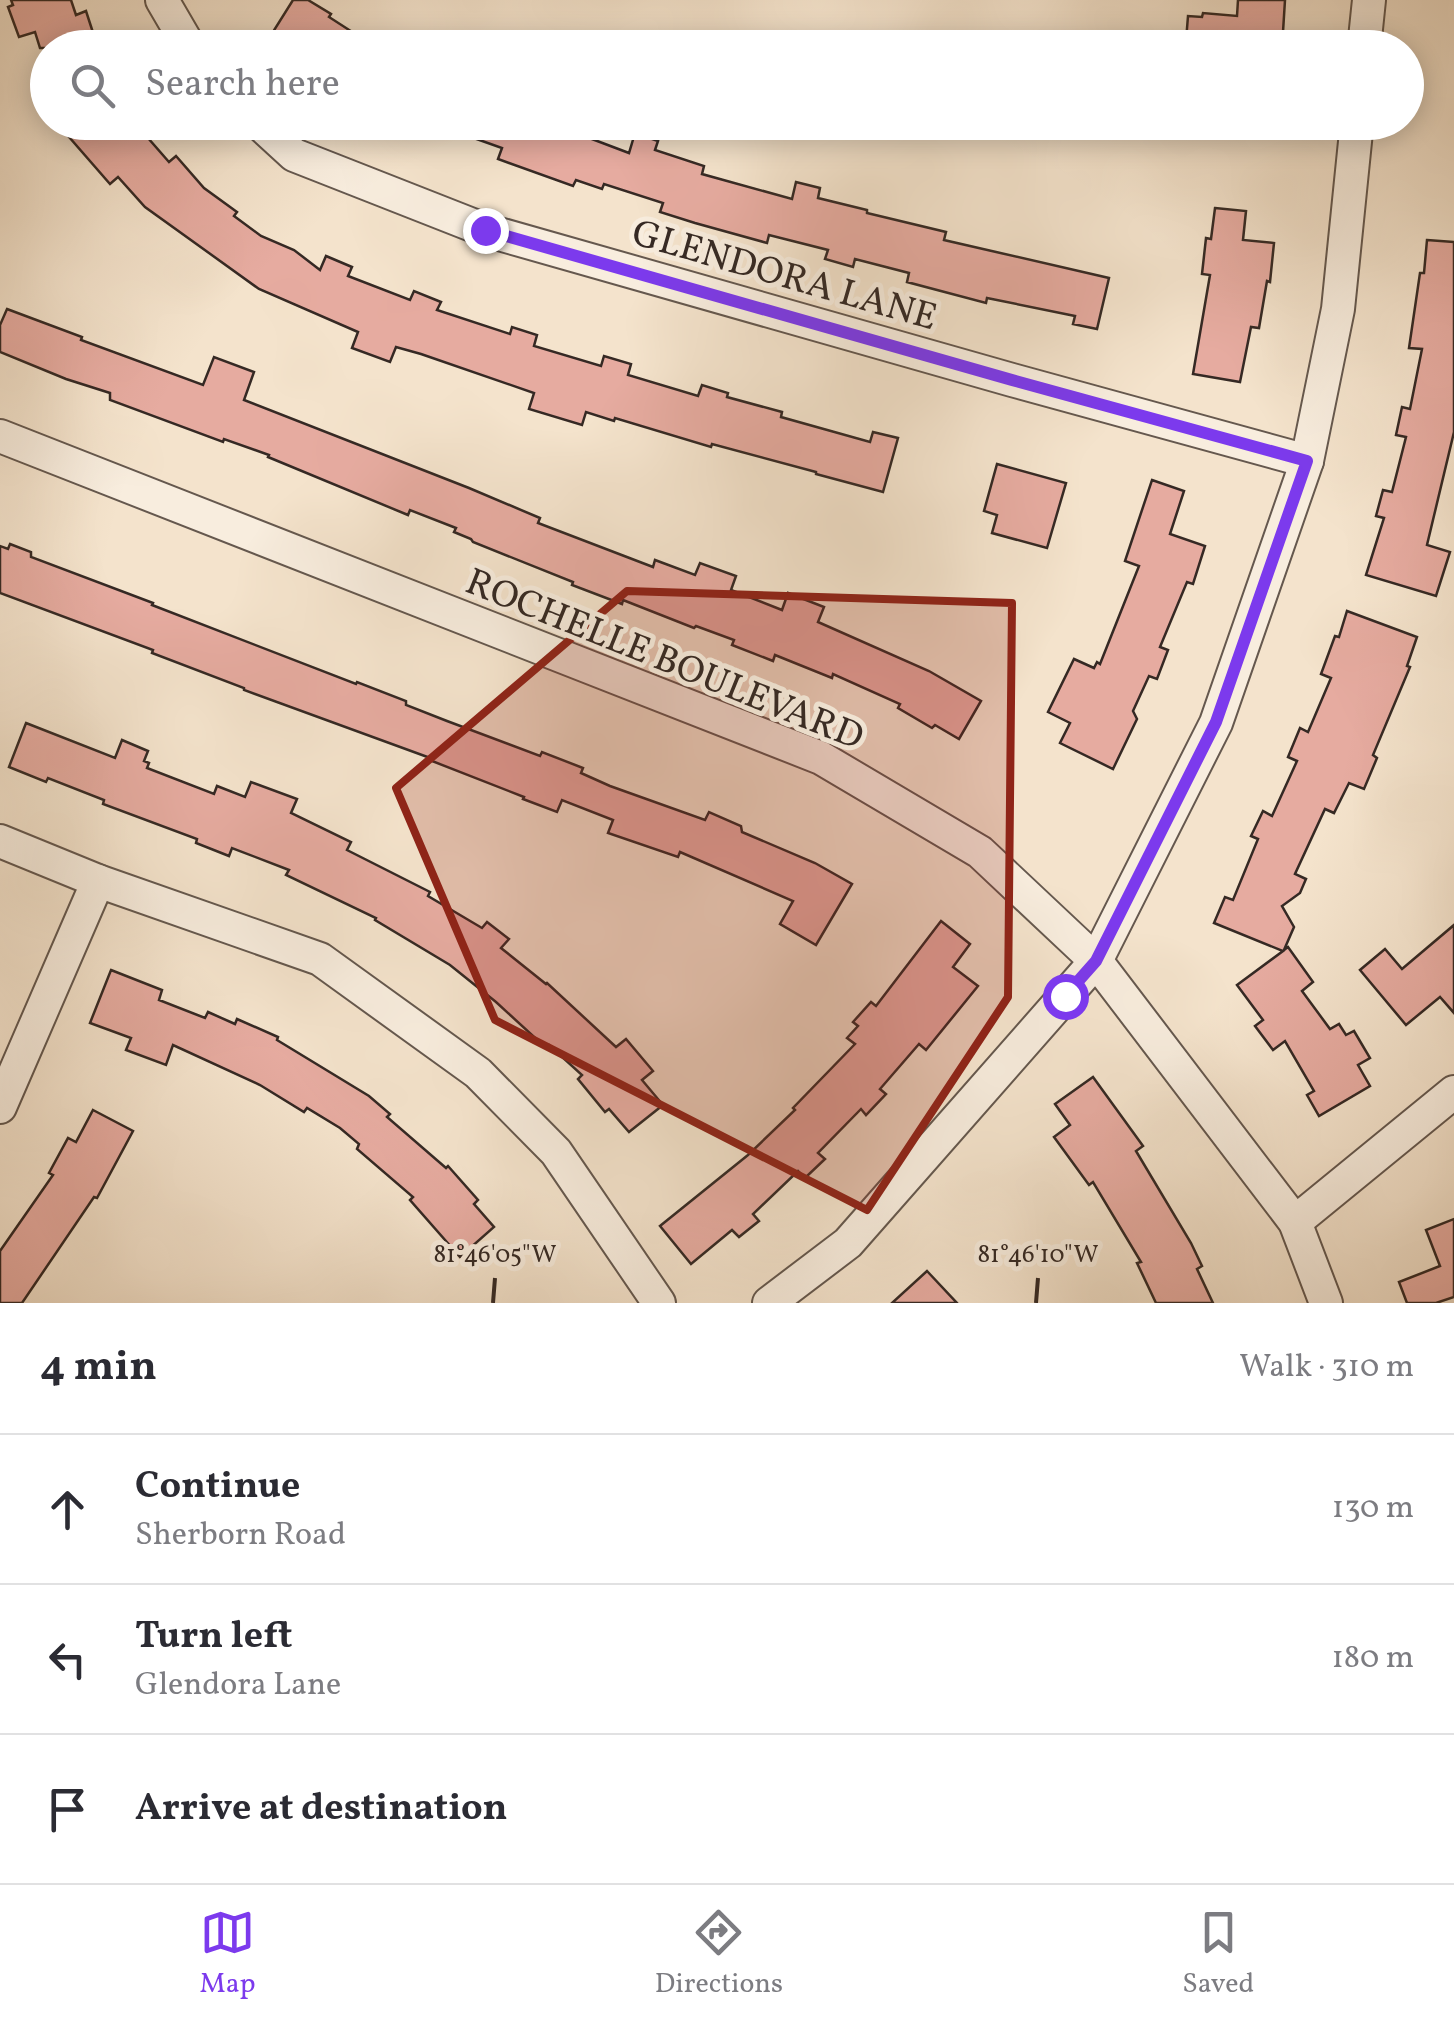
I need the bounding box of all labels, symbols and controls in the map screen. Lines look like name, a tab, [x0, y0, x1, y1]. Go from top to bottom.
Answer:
search box	[30, 30, 1424, 140]
icon: search	[65, 58, 120, 113]
text: Search here	[145, 59, 340, 112]
route end	[463, 208, 509, 254]
street label: GLENDORA LANE	[625, 208, 943, 346]
street label: ROCHELLE BOULEVARD	[457, 557, 871, 765]
route start	[1043, 974, 1089, 1020]
text: 81°46'05"W	[433, 1238, 557, 1273]
text: 81°46'10"W	[977, 1238, 1099, 1273]
text: 4 min	[40, 1339, 157, 1398]
text: Walk · 310 m	[1239, 1346, 1414, 1390]
text: Continue	[135, 1461, 300, 1514]
icon: ahead	[40, 1482, 95, 1537]
text: 130 m	[1332, 1487, 1414, 1531]
text: Sherborn Road	[135, 1514, 346, 1558]
text: Turn left	[135, 1611, 292, 1664]
icon: left	[40, 1632, 95, 1687]
text: 180 m	[1331, 1637, 1414, 1681]
text: Glendora Lane	[135, 1664, 341, 1708]
icon: arrive	[40, 1782, 95, 1837]
text: Arrive at destination	[135, 1783, 508, 1836]
tab: Map	[200, 1905, 256, 2004]
tab: Directions	[655, 1905, 783, 2004]
tab: Saved	[1182, 1905, 1254, 2004]

